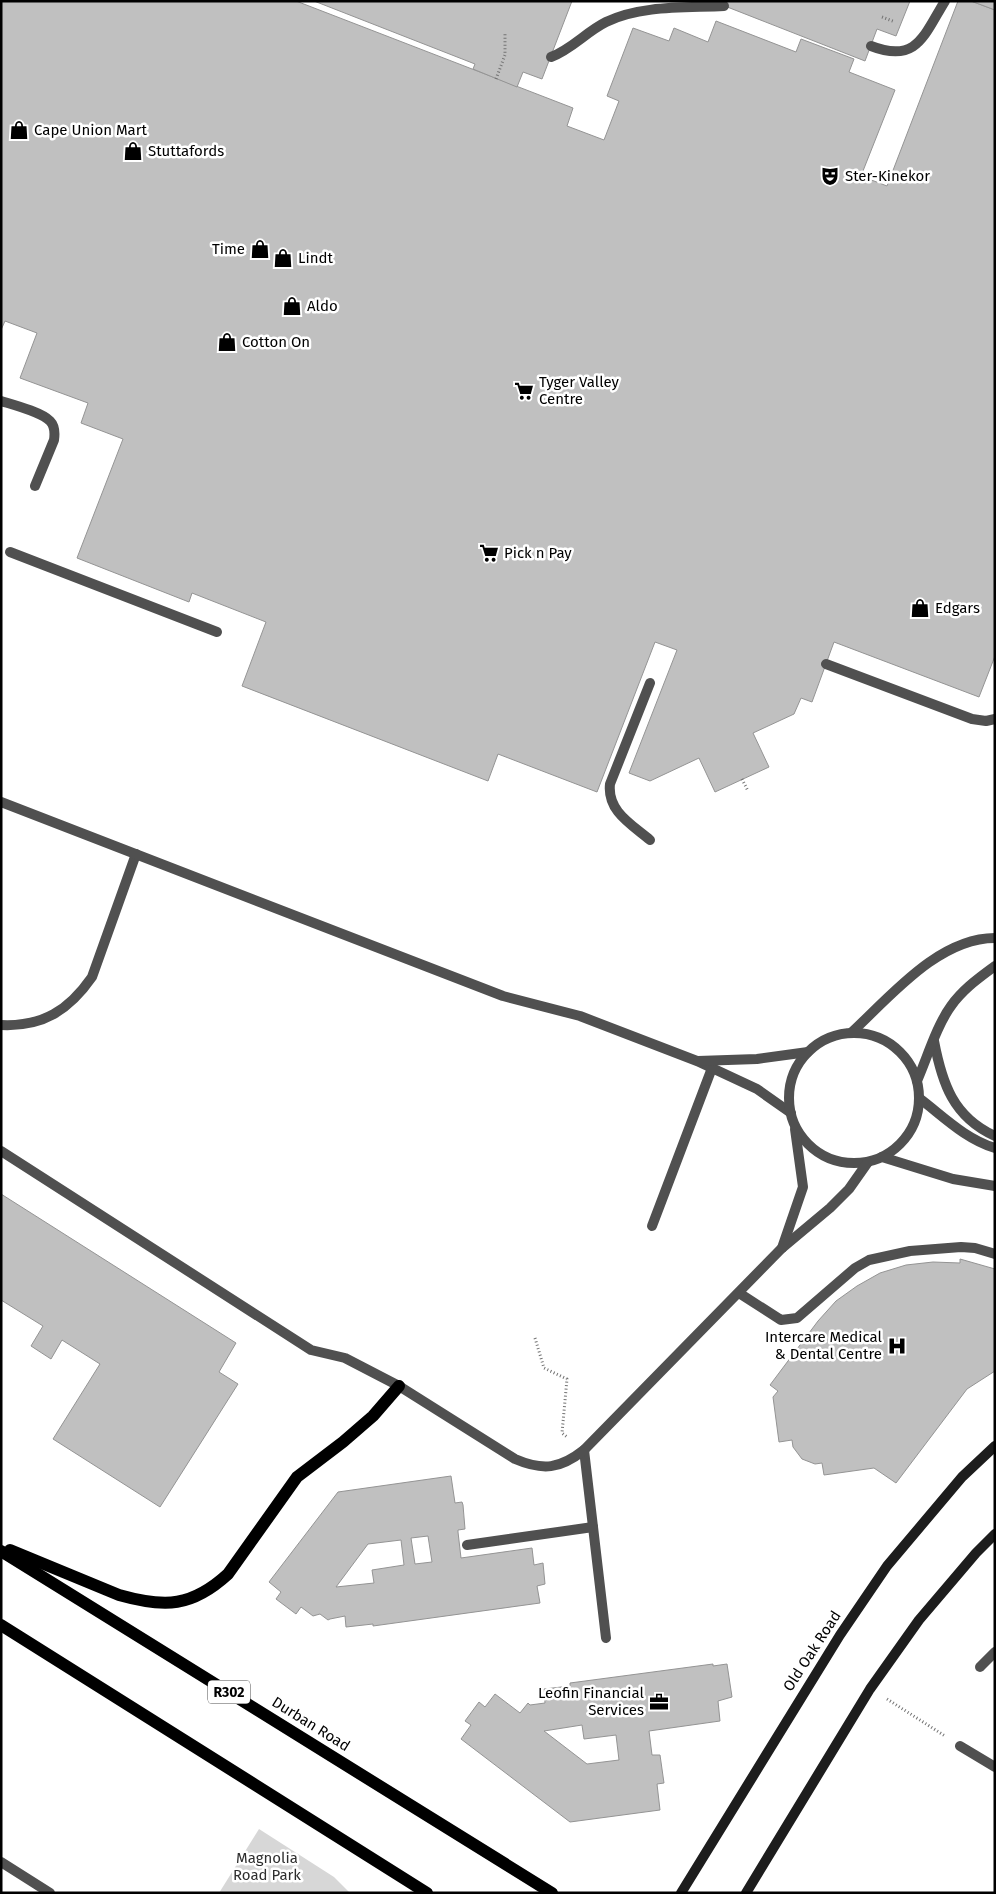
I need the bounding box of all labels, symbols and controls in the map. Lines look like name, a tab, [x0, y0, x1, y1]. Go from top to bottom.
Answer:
shop icon: Cape Union Mart	[8, 119, 30, 141]
place label: Cape Union Mart	[34, 121, 148, 139]
shop icon: Stuttafords	[122, 140, 144, 162]
place label: Stuttafords	[148, 142, 224, 160]
theatre icon: Ster-Kinekor	[819, 165, 841, 187]
place label: Ster-Kinekor	[845, 167, 930, 185]
shop icon: Time	[249, 238, 271, 260]
place label: Time	[212, 240, 245, 258]
shop icon: Lindt	[272, 247, 294, 269]
place label: Lindt	[298, 249, 333, 267]
shop icon: Aldo	[281, 295, 303, 317]
place label: Aldo	[307, 297, 338, 315]
shop icon: Cotton On	[216, 331, 238, 353]
place label: Cotton On	[242, 333, 310, 351]
place label: Tyger Valley Centre	[539, 373, 620, 408]
supermarket icon: Tyger Valley Centre	[513, 380, 535, 402]
supermarket icon: Pick n Pay	[478, 542, 500, 564]
place label: Pick n Pay	[504, 544, 572, 562]
shop icon: Edgars	[909, 597, 931, 619]
place label: Edgars	[935, 599, 980, 617]
place label: Intercare Medical & Dental Centre	[765, 1328, 883, 1363]
hospital icon: Intercare Medical & Dental Centre	[886, 1335, 908, 1357]
street label: Old Oak Road	[779, 1607, 845, 1695]
road number: R302	[208, 1680, 250, 1704]
place label: Leofin Financial Services	[538, 1684, 645, 1719]
office icon: Leofin Financial Services	[648, 1691, 670, 1713]
street label: Durban Road	[269, 1693, 353, 1755]
park label: Magnolia Road Park	[233, 1849, 301, 1884]

